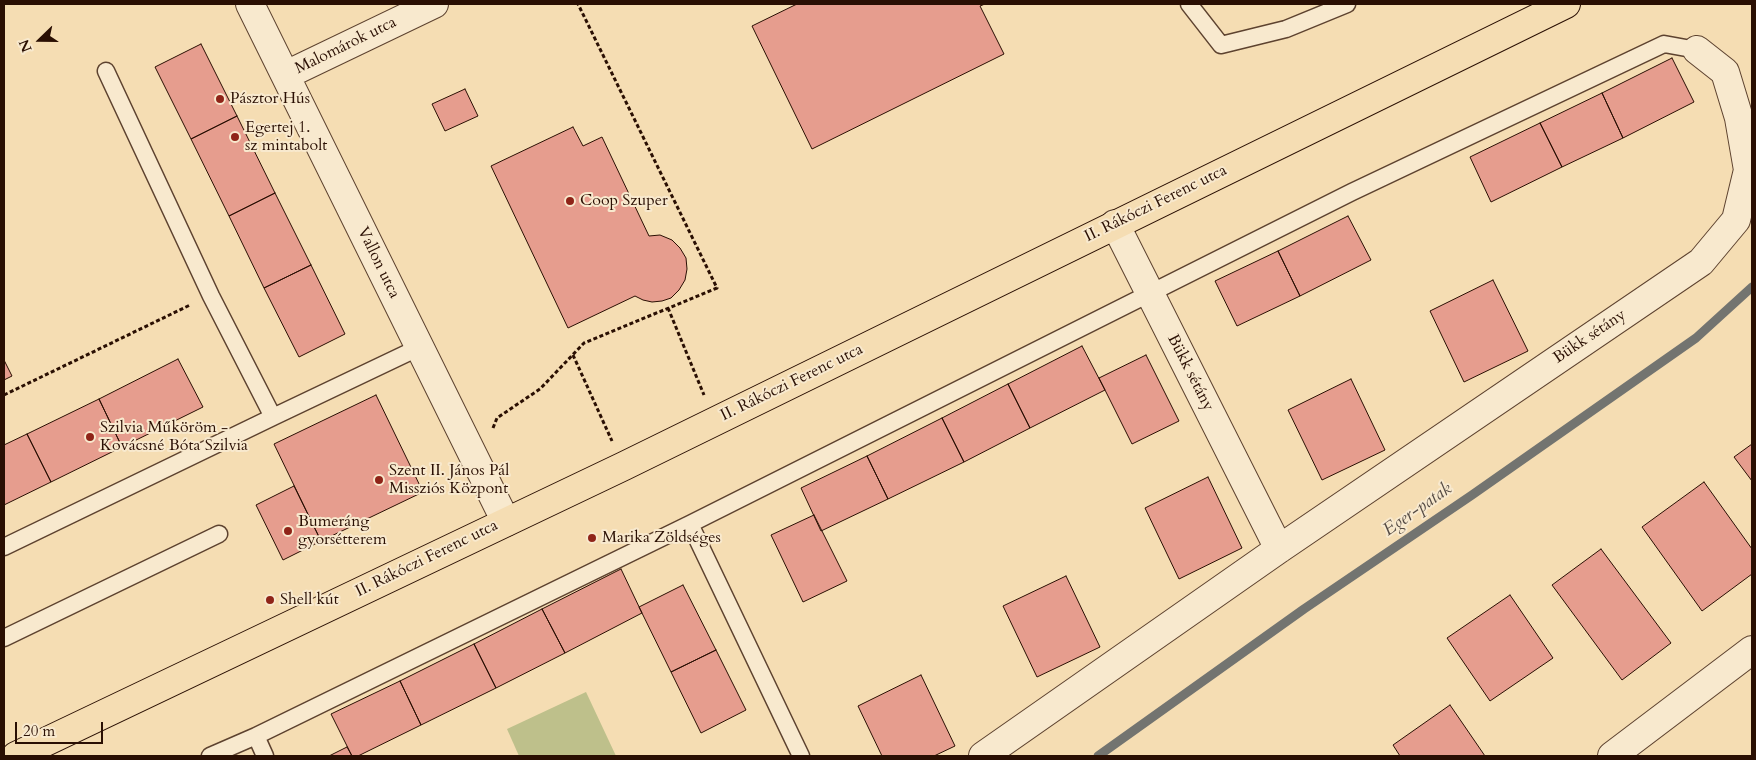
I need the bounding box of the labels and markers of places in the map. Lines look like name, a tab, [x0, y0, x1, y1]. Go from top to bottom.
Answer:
place label: Pásztor Hús	[230, 89, 310, 109]
marker: Pásztor Hús	[214, 93, 226, 105]
place label: Egertej 1. sz mintabolt	[245, 118, 327, 156]
marker: Egertej 1. sz mintabolt	[229, 131, 241, 143]
place label: Coop Szuper	[580, 191, 668, 211]
marker: Coop Szuper	[564, 195, 576, 207]
place label: Szilvia Műköröm - Kovácsné Bóta Szilvia	[100, 418, 248, 456]
marker: Szilvia Műköröm - Kovácsné Bóta Szilvia	[84, 431, 96, 443]
place label: Szent II. János Pál Missziós Központ	[389, 461, 509, 499]
marker: Szent II. János Pál Missziós Központ	[373, 474, 385, 486]
place label: Bumeráng gyorsétterem	[298, 512, 387, 550]
marker: Bumeráng gyorsétterem	[282, 525, 294, 537]
place label: Marika Zöldséges	[602, 528, 721, 548]
marker: Marika Zöldséges	[586, 532, 598, 544]
place label: Shell kút	[280, 590, 339, 610]
marker: Shell kút	[264, 594, 276, 606]

